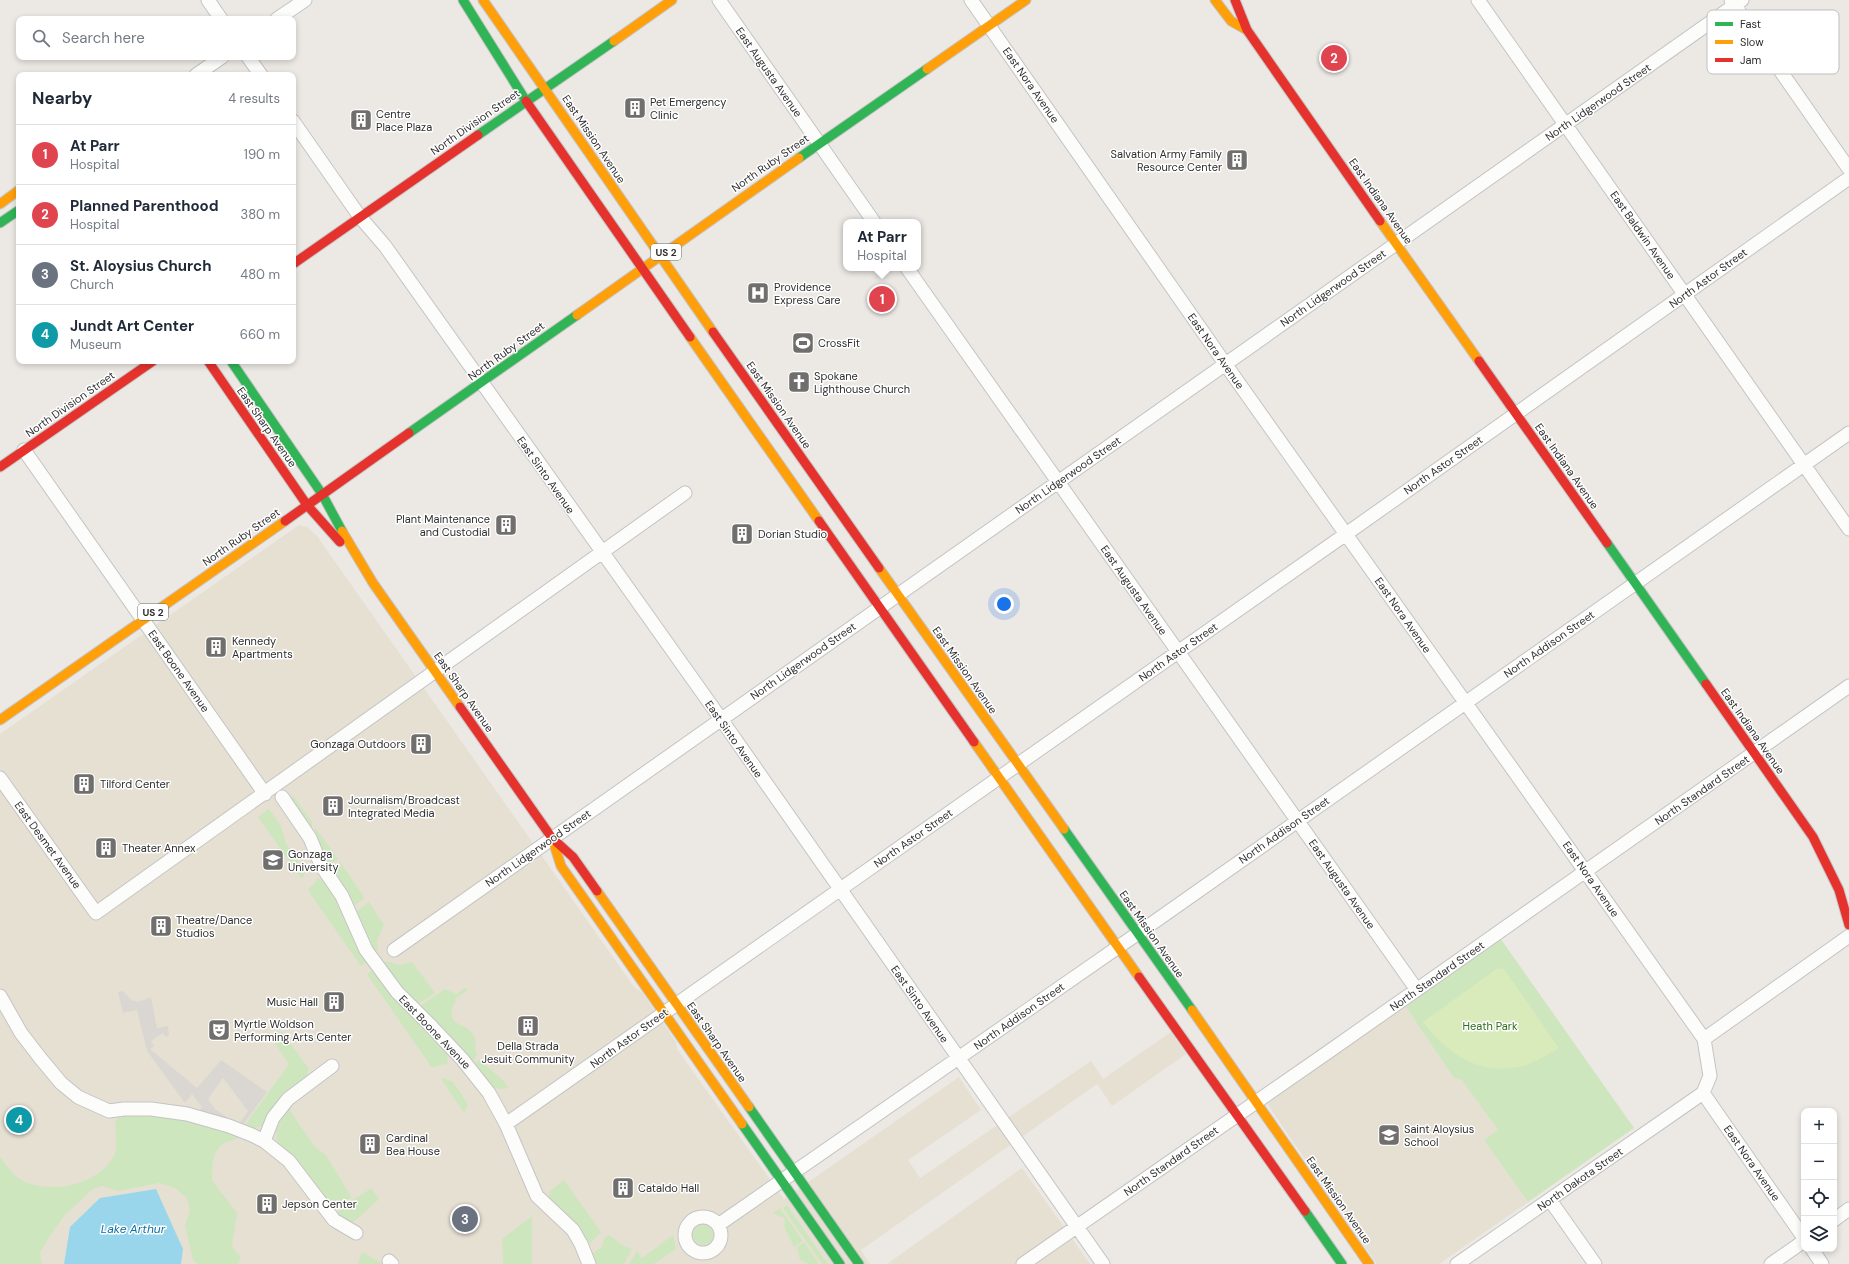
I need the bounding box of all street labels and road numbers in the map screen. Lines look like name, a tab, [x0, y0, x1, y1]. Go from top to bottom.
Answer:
street label: East Augusta Avenue	[733, 24, 805, 120]
street label: East Nora Avenue	[1000, 44, 1062, 126]
street label: North Lidgerwood Street	[1543, 60, 1653, 144]
street label: North Division Street	[428, 86, 522, 158]
street label: East Mission Avenue	[559, 92, 629, 186]
street label: North Ruby Street	[729, 131, 811, 195]
street label: East Indiana Avenue	[1346, 155, 1416, 247]
street label: East Baldwin Avenue	[1607, 188, 1679, 282]
road number: US 2	[651, 244, 681, 260]
street label: North Astor Street	[1666, 245, 1750, 311]
street label: North Lidgerwood Street	[1278, 246, 1388, 330]
street label: East Nora Avenue	[1185, 310, 1247, 392]
street label: North Ruby Street	[465, 319, 547, 383]
street label: East Mission Avenue	[744, 359, 814, 451]
street label: North Division Street	[23, 368, 117, 440]
street label: East Sharp Avenue	[234, 384, 300, 470]
street label: East Indiana Avenue	[1532, 420, 1602, 512]
street label: North Lidgerwood Street	[1013, 433, 1123, 517]
street label: North Astor Street	[1401, 433, 1485, 497]
street label: East Sinto Avenue	[514, 434, 578, 516]
street label: North Ruby Street	[200, 505, 282, 569]
street label: East Augusta Avenue	[1098, 542, 1170, 638]
street label: East Nora Avenue	[1372, 574, 1434, 656]
road number: US 2	[138, 604, 168, 620]
street label: North Addison Street	[1501, 607, 1597, 681]
street label: North Lidgerwood Street	[748, 619, 858, 703]
street label: North Astor Street	[1136, 620, 1220, 684]
street label: East Mission Avenue	[930, 624, 1000, 716]
street label: East Boone Avenue	[145, 627, 213, 715]
street label: East Sharp Avenue	[431, 649, 497, 735]
street label: East Indiana Avenue	[1718, 685, 1788, 777]
street label: East Sinto Avenue	[702, 698, 766, 780]
street label: North Standard Street	[1652, 752, 1752, 828]
street label: North Addison Street	[1236, 793, 1332, 867]
street label: East Desmet Avenue	[12, 799, 84, 891]
street label: North Lidgerwood Street	[483, 806, 593, 890]
street label: North Astor Street	[871, 806, 955, 870]
street label: East Augusta Avenue	[1306, 836, 1378, 932]
street label: East Nora Avenue	[1560, 838, 1622, 920]
street label: East Mission Avenue	[1117, 888, 1187, 980]
street label: North Standard Street	[1387, 938, 1487, 1014]
street label: East Sinto Avenue	[888, 963, 952, 1045]
street label: North Addison Street	[971, 979, 1067, 1053]
street label: East Boone Avenue	[396, 992, 474, 1072]
street label: East Sharp Avenue	[684, 999, 750, 1085]
street label: North Astor Street	[587, 1005, 671, 1071]
street label: East Nora Avenue	[1721, 1122, 1783, 1204]
street label: North Standard Street	[1121, 1123, 1221, 1199]
street label: North Dakota Street	[1535, 1144, 1625, 1214]
street label: East Mission Avenue	[1304, 1154, 1374, 1246]

